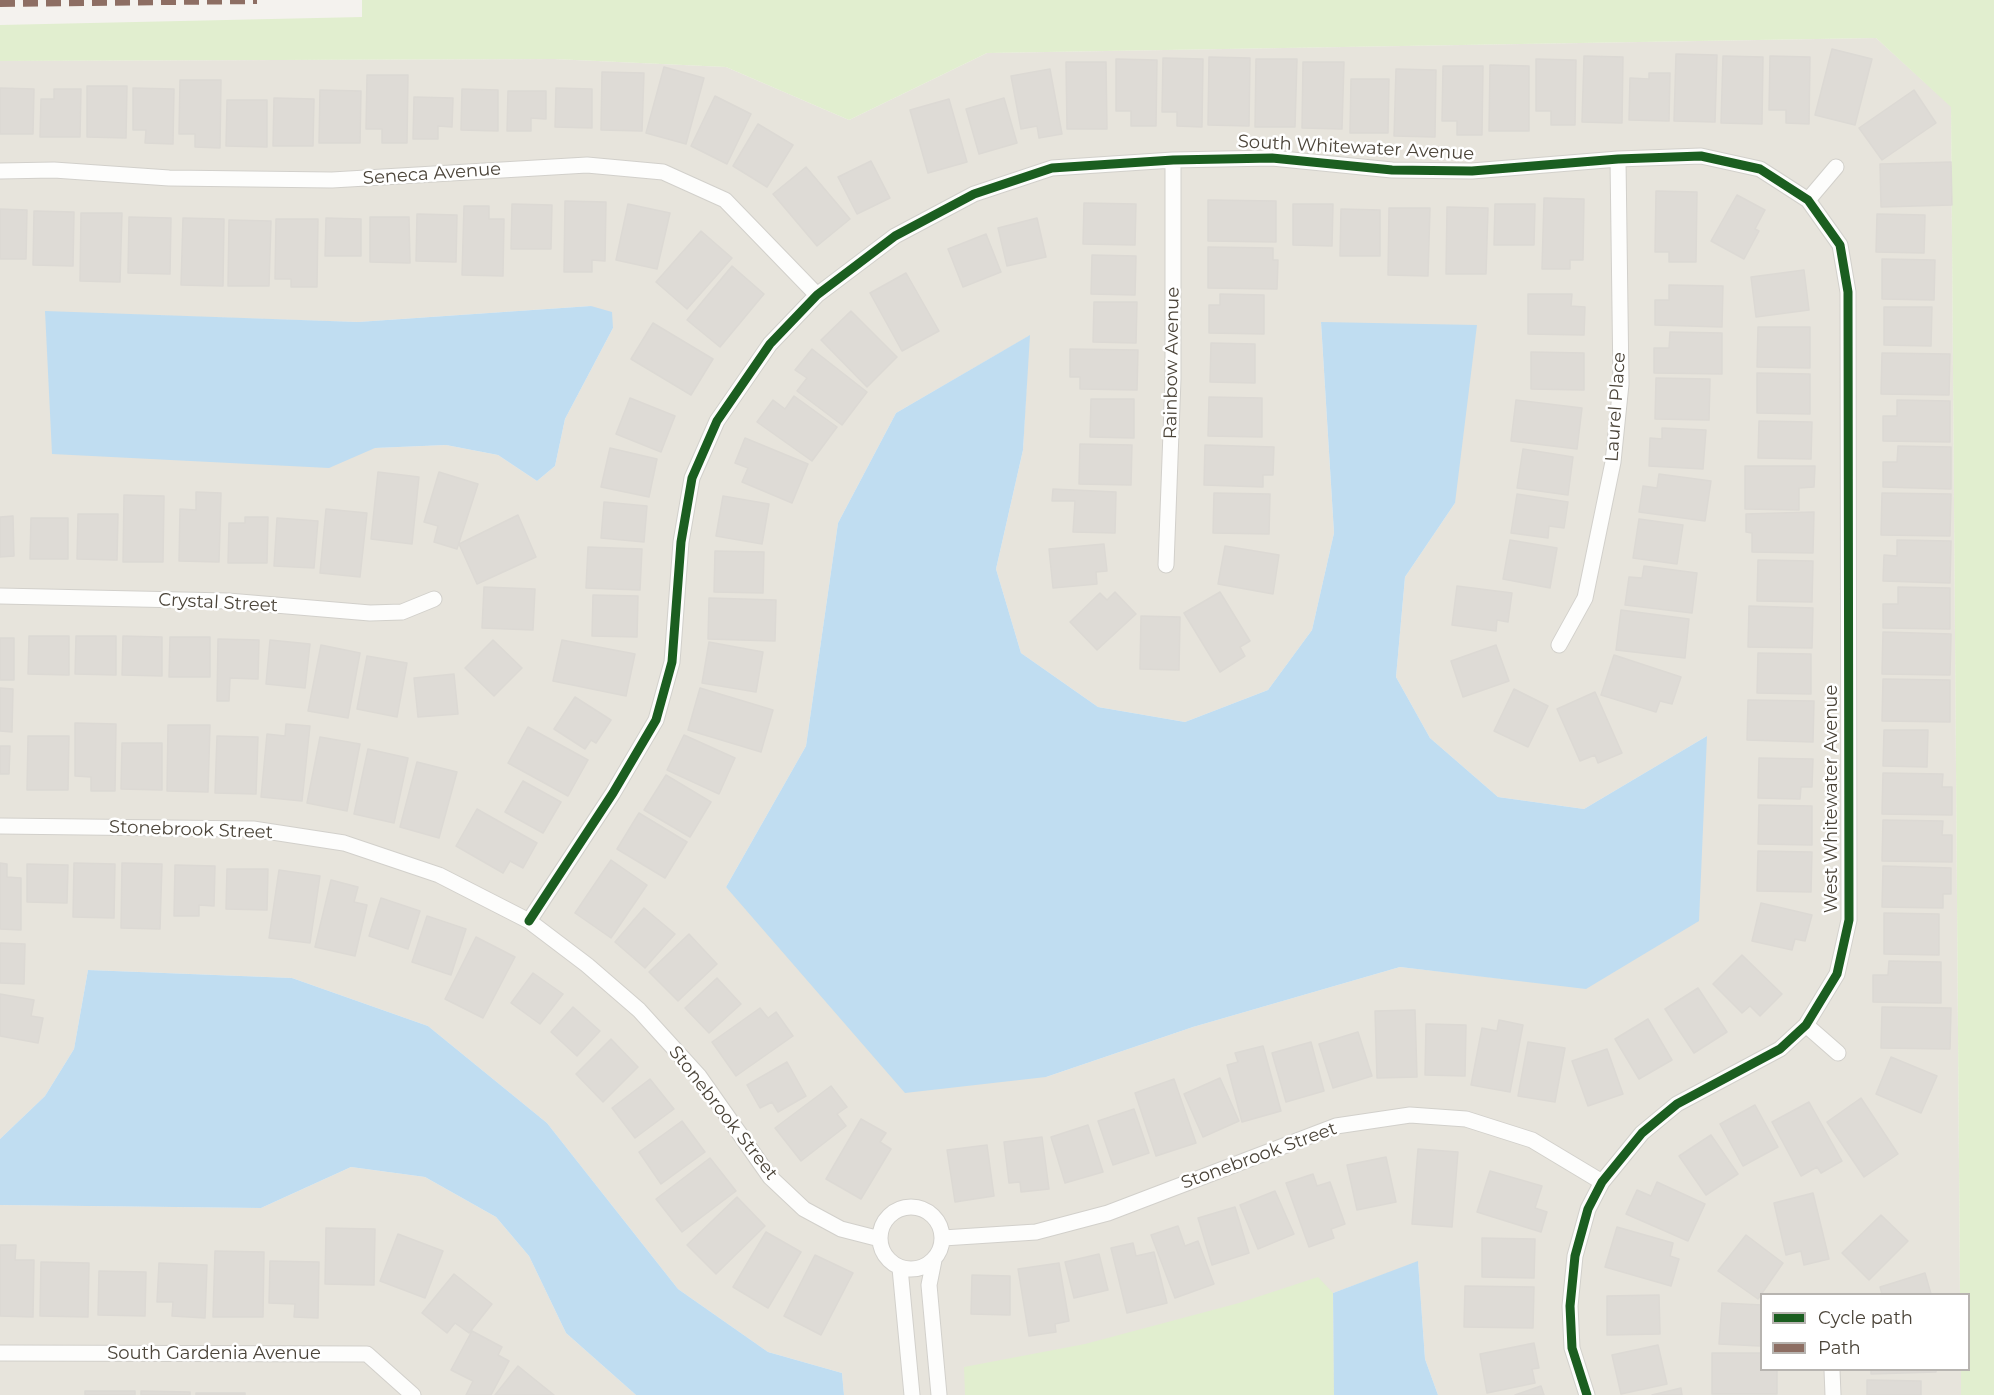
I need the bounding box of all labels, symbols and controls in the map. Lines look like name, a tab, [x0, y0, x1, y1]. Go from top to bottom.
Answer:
street label: South Whitewater Avenue	[1237, 131, 1475, 165]
street label: Seneca Avenue	[362, 158, 502, 190]
street label: Rainbow Avenue	[1160, 287, 1184, 439]
street label: Laurel Place	[1601, 351, 1631, 463]
street label: Crystal Street	[158, 589, 278, 617]
street label: West Whitewater Avenue	[1821, 685, 1843, 913]
street label: Stonebrook Street	[109, 816, 273, 844]
street label: Stonebrook Street	[664, 1042, 782, 1184]
street label: Stonebrook Street	[1178, 1118, 1340, 1194]
legend	[1760, 1293, 1970, 1371]
text: Cycle path	[1818, 1307, 1913, 1329]
text: Path	[1818, 1337, 1861, 1359]
street label: South Gardenia Avenue	[107, 1343, 321, 1365]

